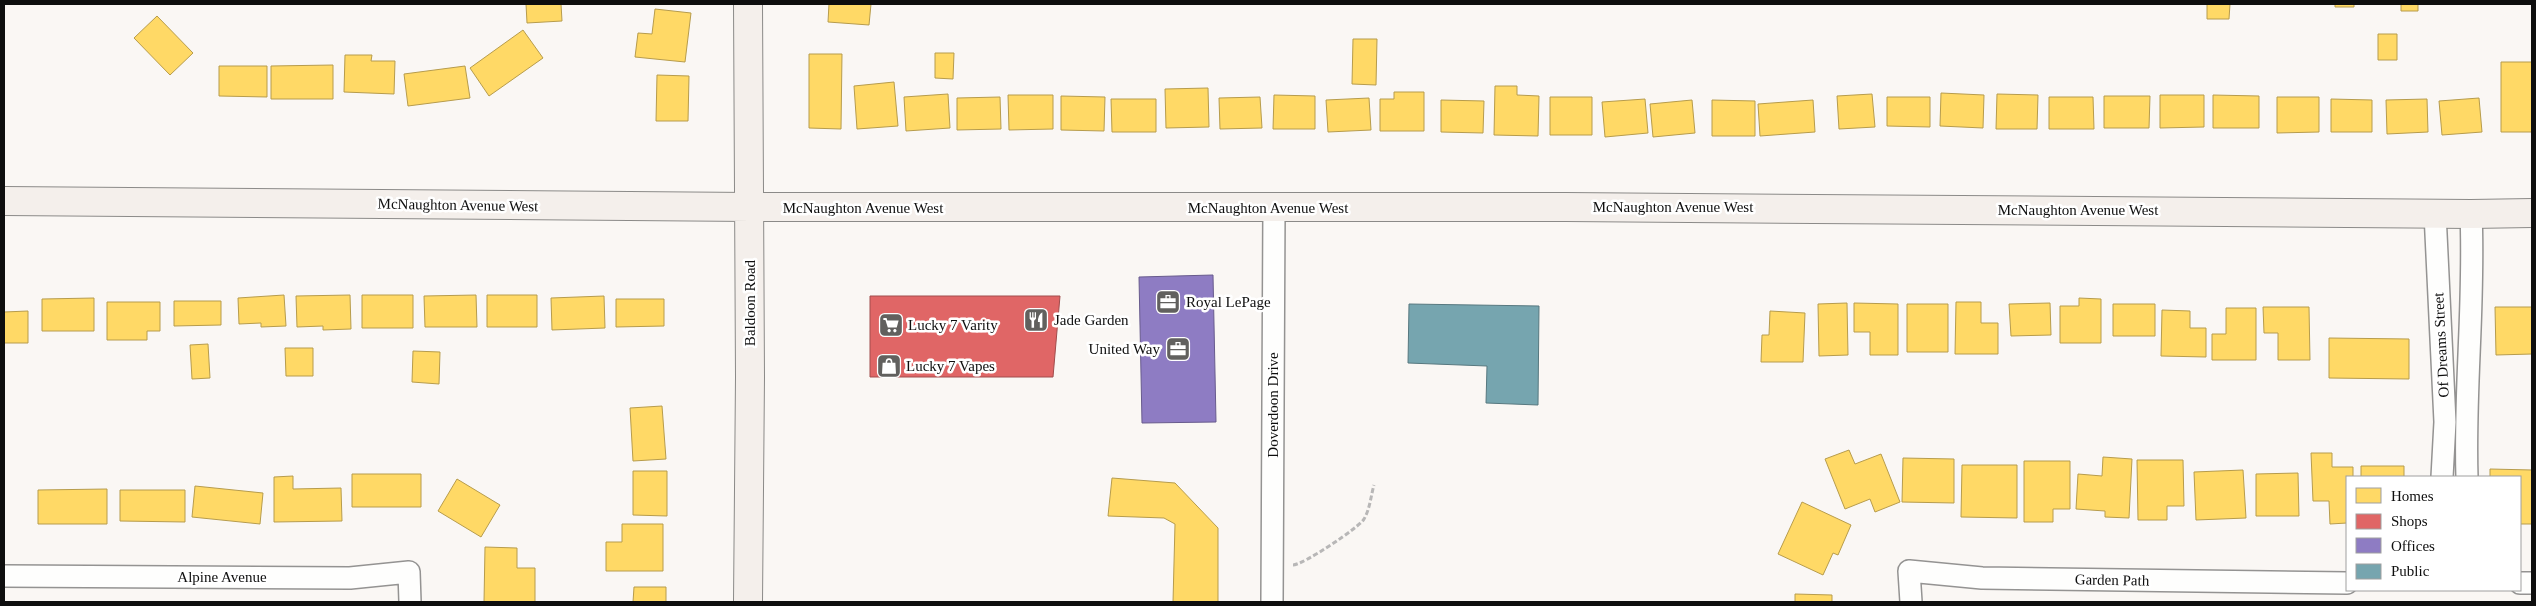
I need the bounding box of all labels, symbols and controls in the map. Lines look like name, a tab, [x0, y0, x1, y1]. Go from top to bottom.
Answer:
street label: McNaughton Avenue West	[378, 196, 539, 214]
street label: McNaughton Avenue West	[1593, 199, 1754, 215]
street label: McNaughton Avenue West	[783, 200, 944, 216]
street label: McNaughton Avenue West	[1188, 200, 1349, 216]
street label: McNaughton Avenue West	[1998, 202, 2159, 218]
street label: Baldoon Road	[742, 259, 758, 346]
office icon: Royal LePage	[1155, 289, 1181, 315]
street label: Of Dreams Street	[2430, 291, 2452, 398]
place label: Royal LePage	[1186, 294, 1271, 310]
restaurant icon: Jade Garden	[1023, 307, 1049, 333]
supermarket icon: Lucky 7 Varity	[878, 312, 904, 338]
place label: Jade Garden	[1054, 312, 1129, 328]
place label: Lucky 7 Varity	[908, 317, 998, 333]
office icon: United Way	[1165, 336, 1191, 362]
place label: United Way	[1089, 341, 1160, 357]
street label: Doverdoon Drive	[1265, 352, 1281, 458]
shop icon: Lucky 7 Vapes	[876, 353, 902, 379]
place label: Lucky 7 Vapes	[906, 358, 995, 374]
legend	[2346, 476, 2521, 591]
text: Homes	[2391, 488, 2434, 504]
text: Shops	[2391, 513, 2428, 529]
text: Offices	[2391, 538, 2435, 554]
text: Public	[2391, 563, 2430, 579]
street label: Alpine Avenue	[177, 569, 267, 585]
street label: Garden Path	[2075, 571, 2150, 589]

